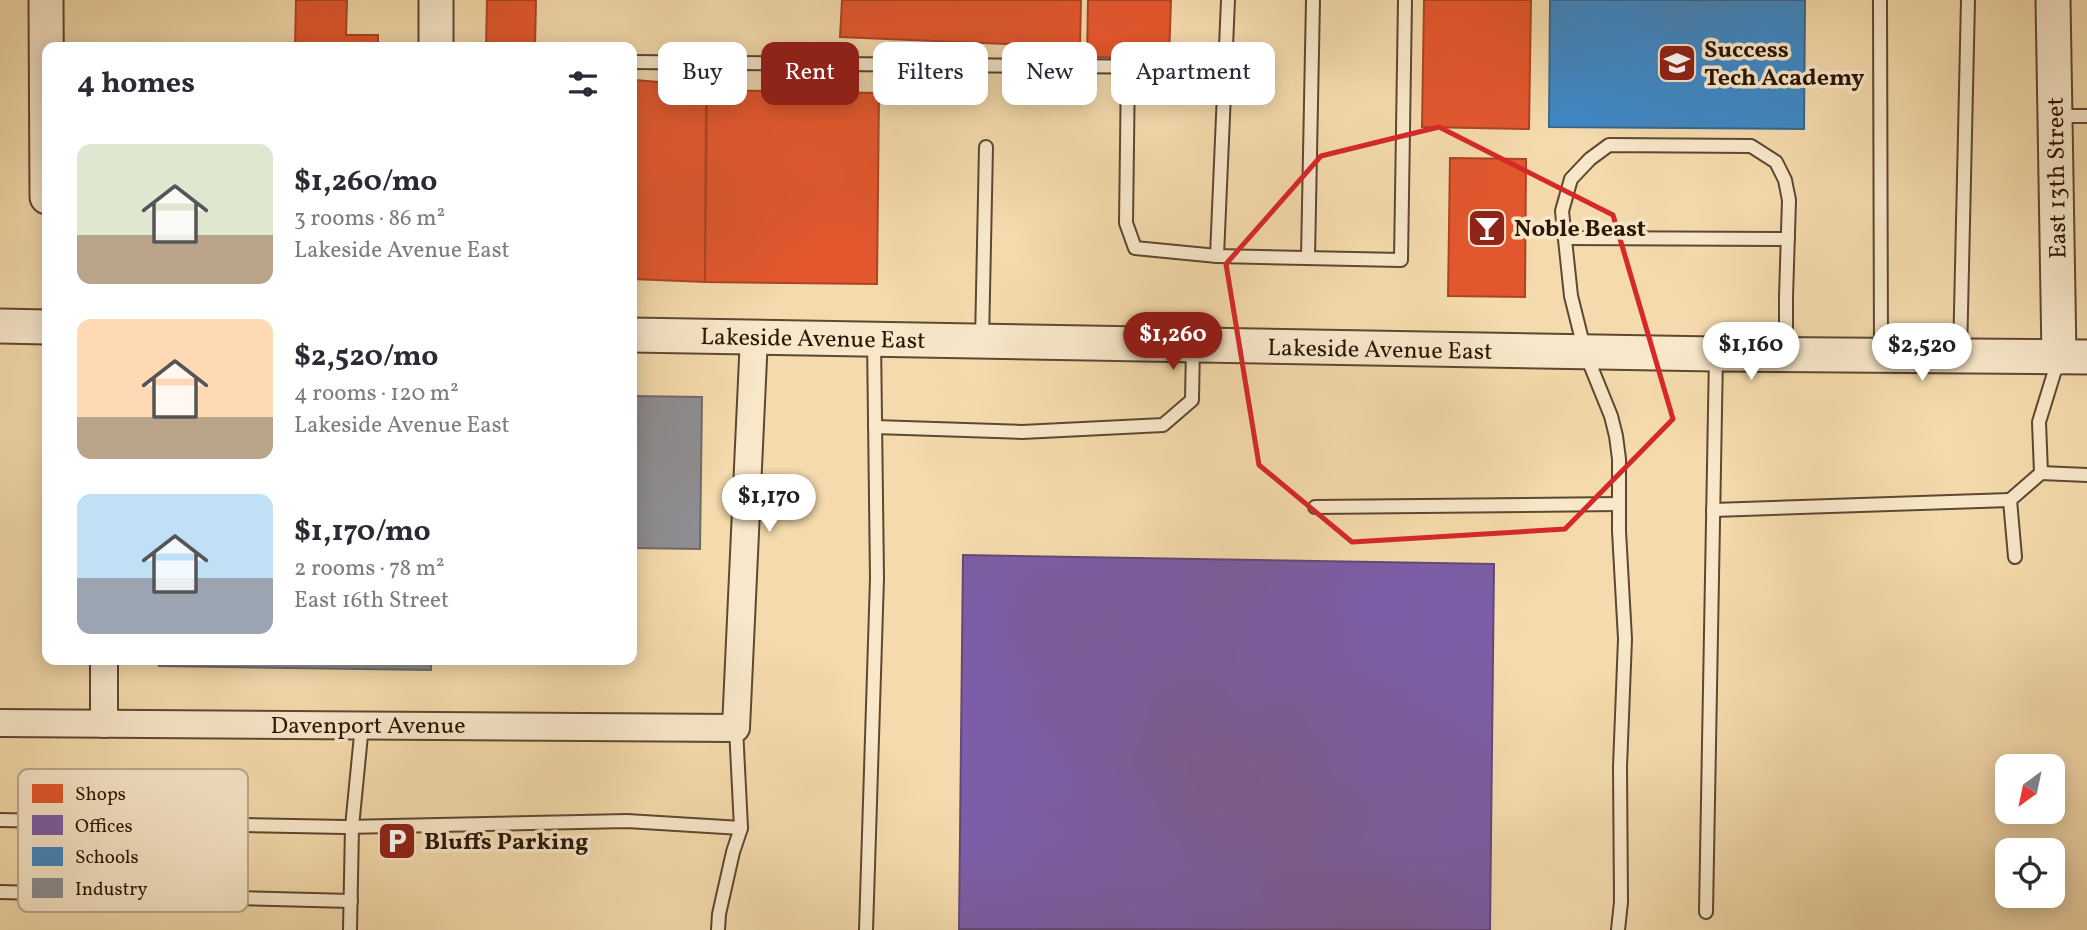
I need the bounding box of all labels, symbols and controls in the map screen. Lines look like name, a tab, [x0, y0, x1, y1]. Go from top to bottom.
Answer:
place label: Success Tech Academy	[1704, 34, 1865, 96]
chip: Buy	[658, 42, 747, 105]
chip: Rent	[761, 42, 859, 105]
chip: Filters	[873, 42, 988, 105]
chip: New	[1002, 42, 1097, 105]
chip: Apartment	[1111, 42, 1275, 105]
school or university icon: Success Tech Academy	[1656, 42, 1698, 84]
text: 4 homes	[77, 63, 195, 105]
icon: filters	[564, 65, 602, 103]
street label: East 13th Street	[2040, 97, 2076, 259]
text: $1,260/mo	[294, 161, 437, 203]
icon: home	[133, 172, 217, 256]
text: 3 rooms · 86 m²	[294, 203, 445, 235]
bar icon: Noble Beast	[1466, 207, 1508, 249]
place label: Noble Beast	[1514, 213, 1646, 247]
text: Lakeside Avenue East	[294, 235, 510, 267]
pin: $1,260	[1116, 312, 1230, 372]
text: $1,260	[1139, 319, 1207, 351]
street label: Lakeside Avenue East	[700, 321, 926, 359]
pin: $1,160	[1694, 322, 1808, 382]
pin: $2,520	[1865, 324, 1979, 383]
text: $1,160	[1719, 329, 1783, 361]
text: $2,520	[1888, 330, 1956, 362]
street label: Lakeside Avenue East	[1267, 332, 1493, 370]
text: $2,520/mo	[294, 336, 439, 378]
icon: home	[133, 347, 217, 431]
text: 4 rooms · 120 m²	[294, 378, 459, 410]
text: Lakeside Avenue East	[294, 410, 510, 442]
pin: $1,170	[712, 475, 826, 534]
text: $1,170	[738, 481, 800, 513]
text: $1,170/mo	[294, 511, 431, 553]
icon: home	[133, 522, 217, 606]
text: 2 rooms · 78 m²	[294, 553, 445, 585]
text: East 16th Street	[294, 585, 449, 617]
street label: Davenport Avenue	[270, 710, 466, 744]
north arrow	[1995, 754, 2065, 824]
map controls	[1995, 754, 2065, 908]
legend	[18, 769, 248, 912]
text: Shops	[75, 782, 126, 808]
text: Offices	[75, 814, 133, 840]
parking icon: Bluffs Parking	[376, 820, 418, 862]
place label: Bluffs Parking	[424, 826, 589, 860]
button: locate	[1995, 838, 2065, 908]
text: Schools	[75, 845, 139, 871]
text: Industry	[75, 877, 148, 903]

